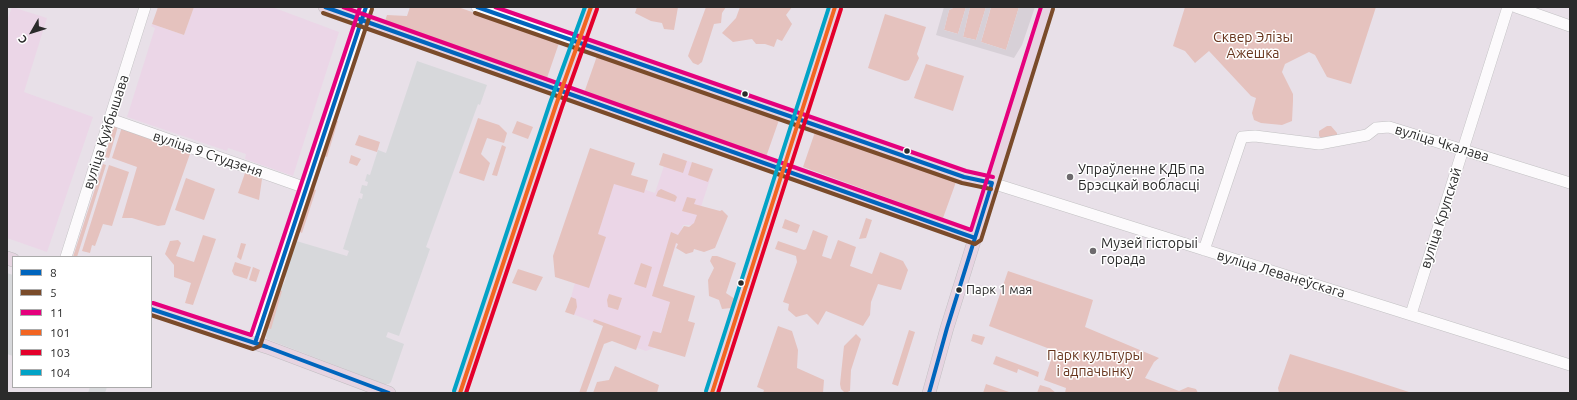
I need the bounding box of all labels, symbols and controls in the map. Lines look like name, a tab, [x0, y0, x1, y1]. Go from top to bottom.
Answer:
north arrow	[12, 12, 52, 52]
park label: Сквер Элізы Ажешка	[1213, 29, 1293, 62]
text: С	[16, 33, 30, 46]
street label: вуліца Куйбышава	[80, 73, 132, 191]
unlabelled marker	[740, 89, 750, 99]
street label: вуліца Чкалава	[1393, 121, 1491, 165]
street label: вуліца 9 Студзеня	[151, 127, 265, 181]
unlabelled marker	[902, 146, 912, 156]
place label: Упраўленне КДБ па Брэсцкай вобласці	[1078, 161, 1205, 194]
street label: вуліца Крупскай	[1417, 165, 1465, 271]
marker: Упраўленне КДБ па Брэсцкай вобласці	[1065, 172, 1075, 182]
place label: Музей гісторыі горада	[1101, 235, 1198, 268]
marker: Музей гісторыі горада	[1088, 246, 1098, 256]
street label: вуліца Леванеўскага	[1215, 247, 1347, 301]
legend	[12, 256, 152, 388]
text: 8	[50, 266, 57, 279]
unlabelled marker	[736, 278, 746, 288]
place label: Парк 1 мая	[966, 282, 1032, 298]
marker: Парк 1 мая	[954, 285, 964, 295]
text: 5	[50, 286, 57, 299]
text: 11	[50, 306, 64, 319]
text: 101	[50, 326, 70, 339]
text: 103	[50, 346, 70, 359]
park label: Парк культуры і адпачынку	[1047, 347, 1143, 380]
text: 104	[50, 366, 70, 379]

